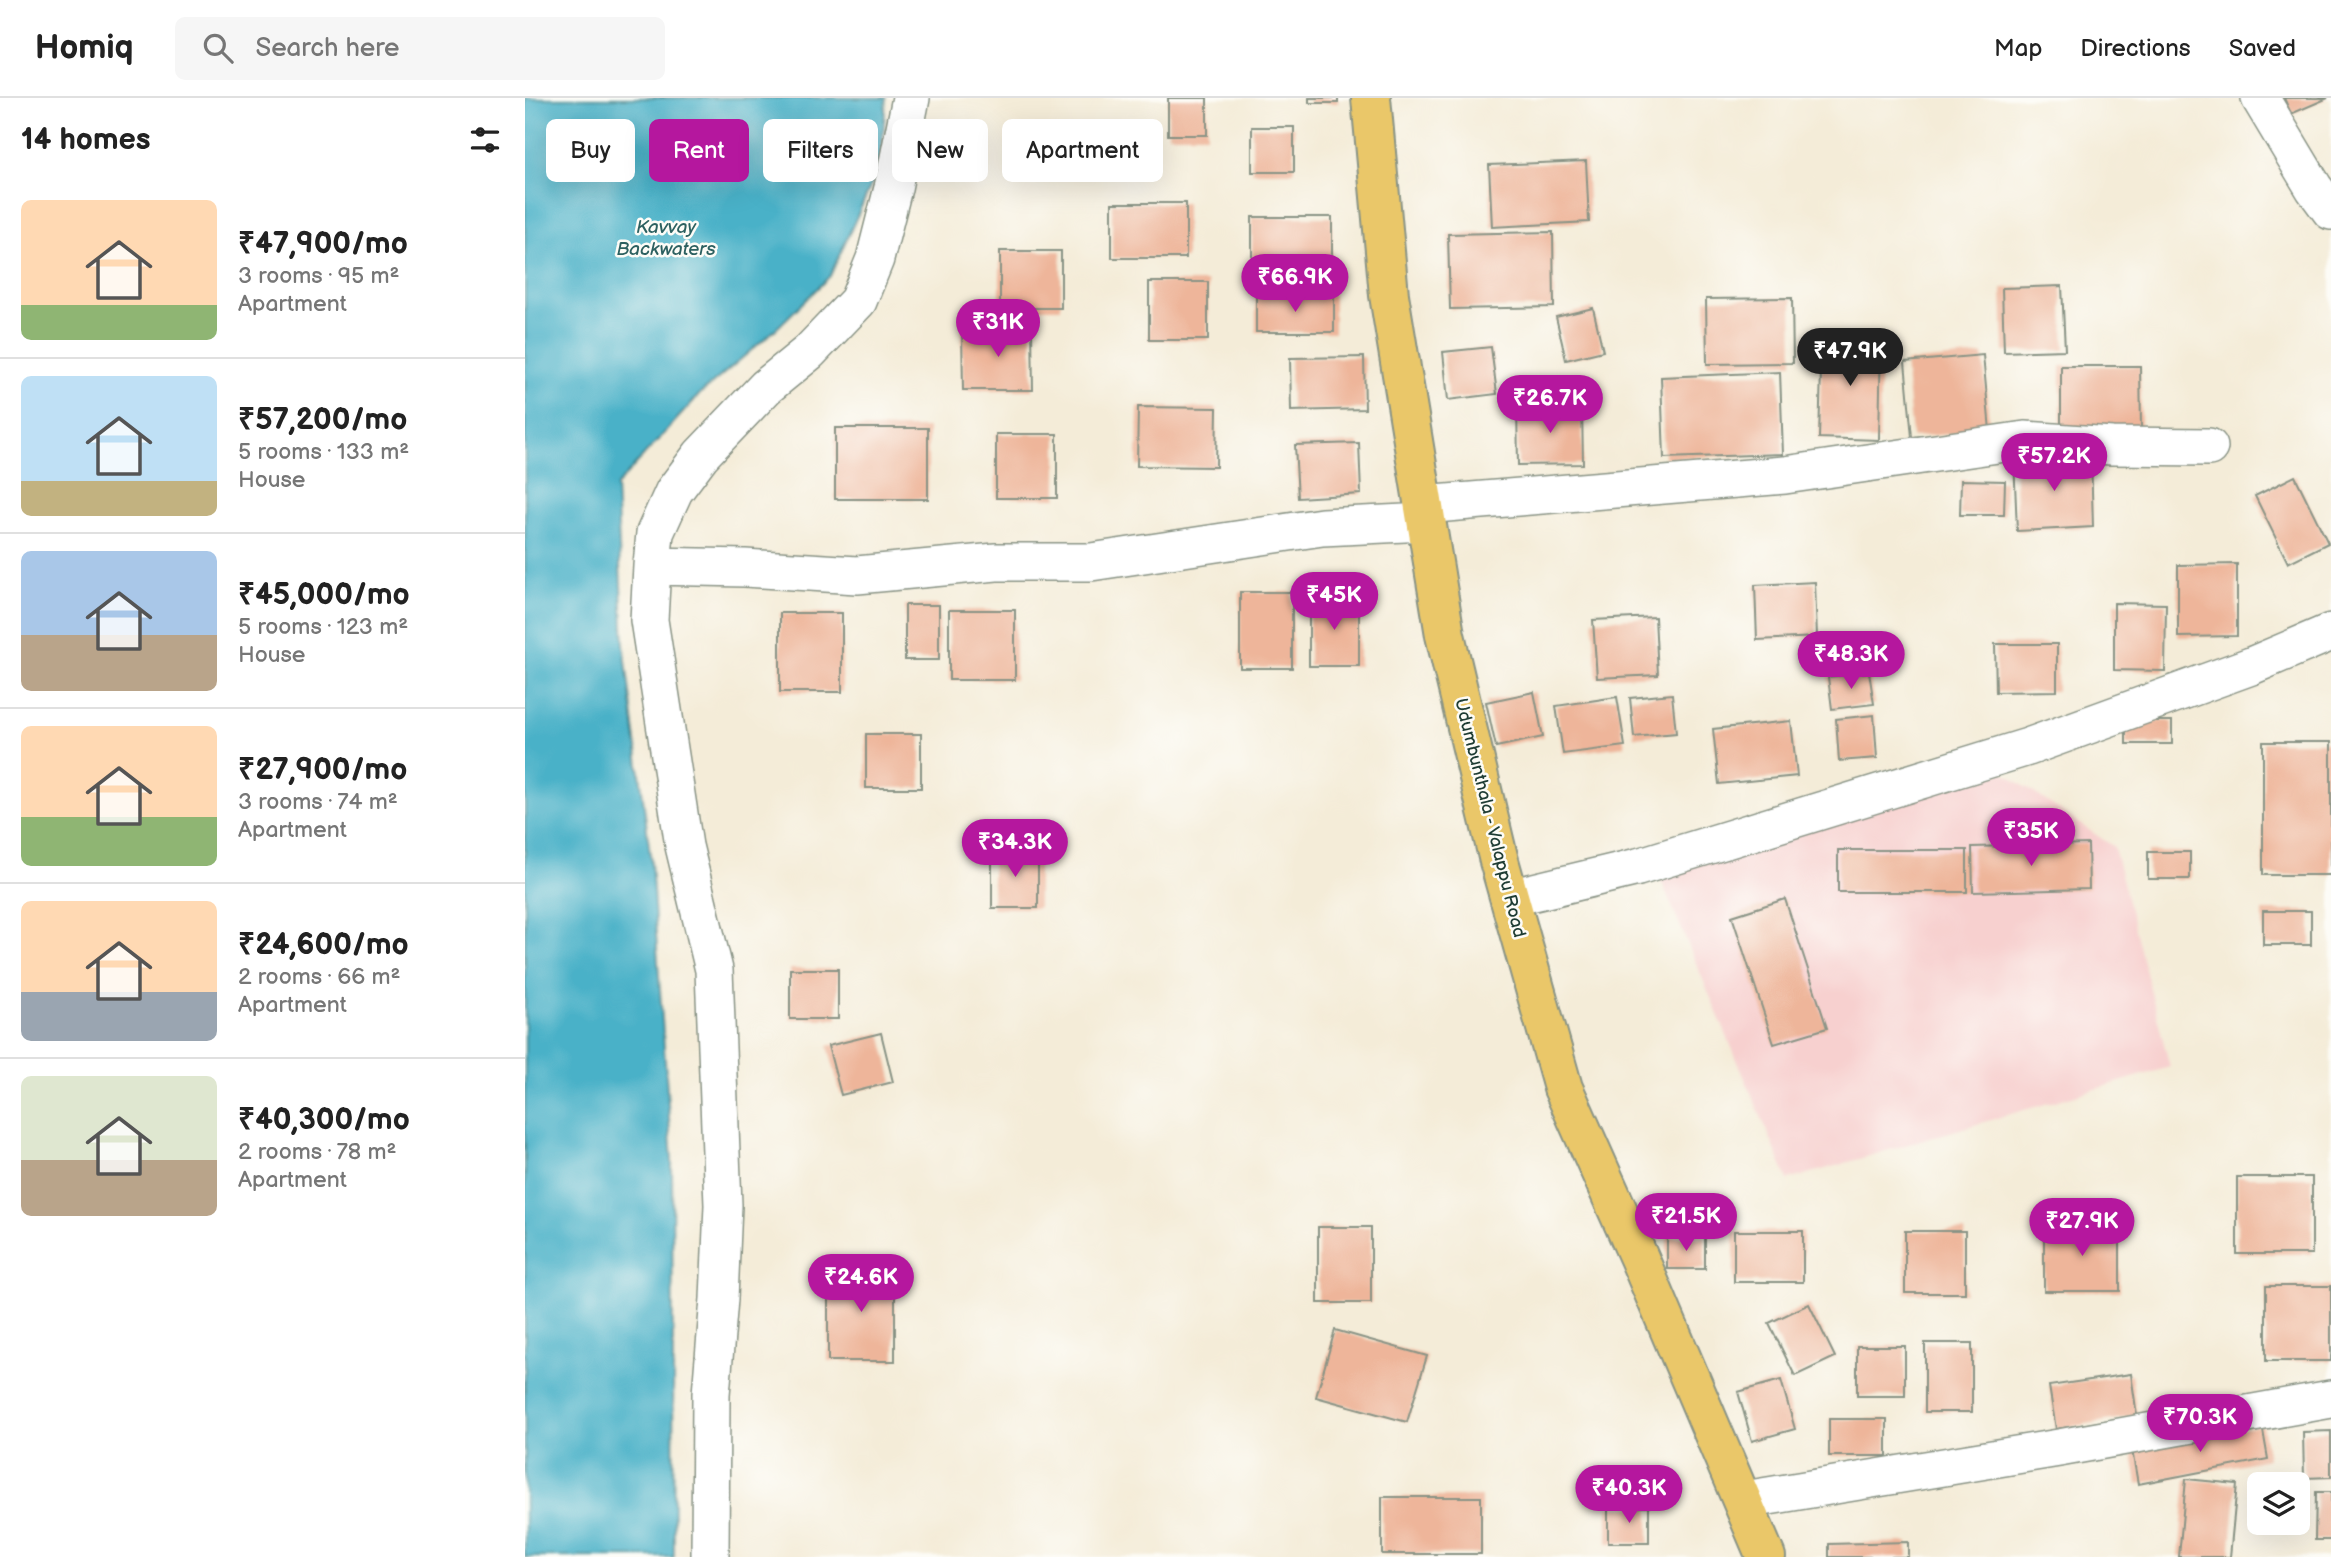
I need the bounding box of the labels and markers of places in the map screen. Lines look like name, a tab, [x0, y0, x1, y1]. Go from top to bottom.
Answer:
pin: ₹66.9K	[1238, 254, 1352, 314]
pin: ₹31K	[957, 300, 1039, 359]
pin: ₹47.9K	[1793, 328, 1907, 388]
pin: ₹26.7K	[1493, 376, 1607, 435]
pin: ₹57.2K	[1997, 434, 2111, 493]
pin: ₹45K	[1293, 573, 1375, 632]
pin: ₹48.3K	[1794, 632, 1908, 691]
pin: ₹35K	[1990, 808, 2072, 868]
pin: ₹34.3K	[958, 820, 1072, 879]
pin: ₹21.5K	[1629, 1194, 1743, 1253]
pin: ₹27.9K	[2025, 1198, 2139, 1258]
pin: ₹24.6K	[804, 1254, 918, 1314]
pin: ₹70.3K	[2143, 1394, 2257, 1454]
pin: ₹40.3K	[1572, 1466, 1686, 1525]

